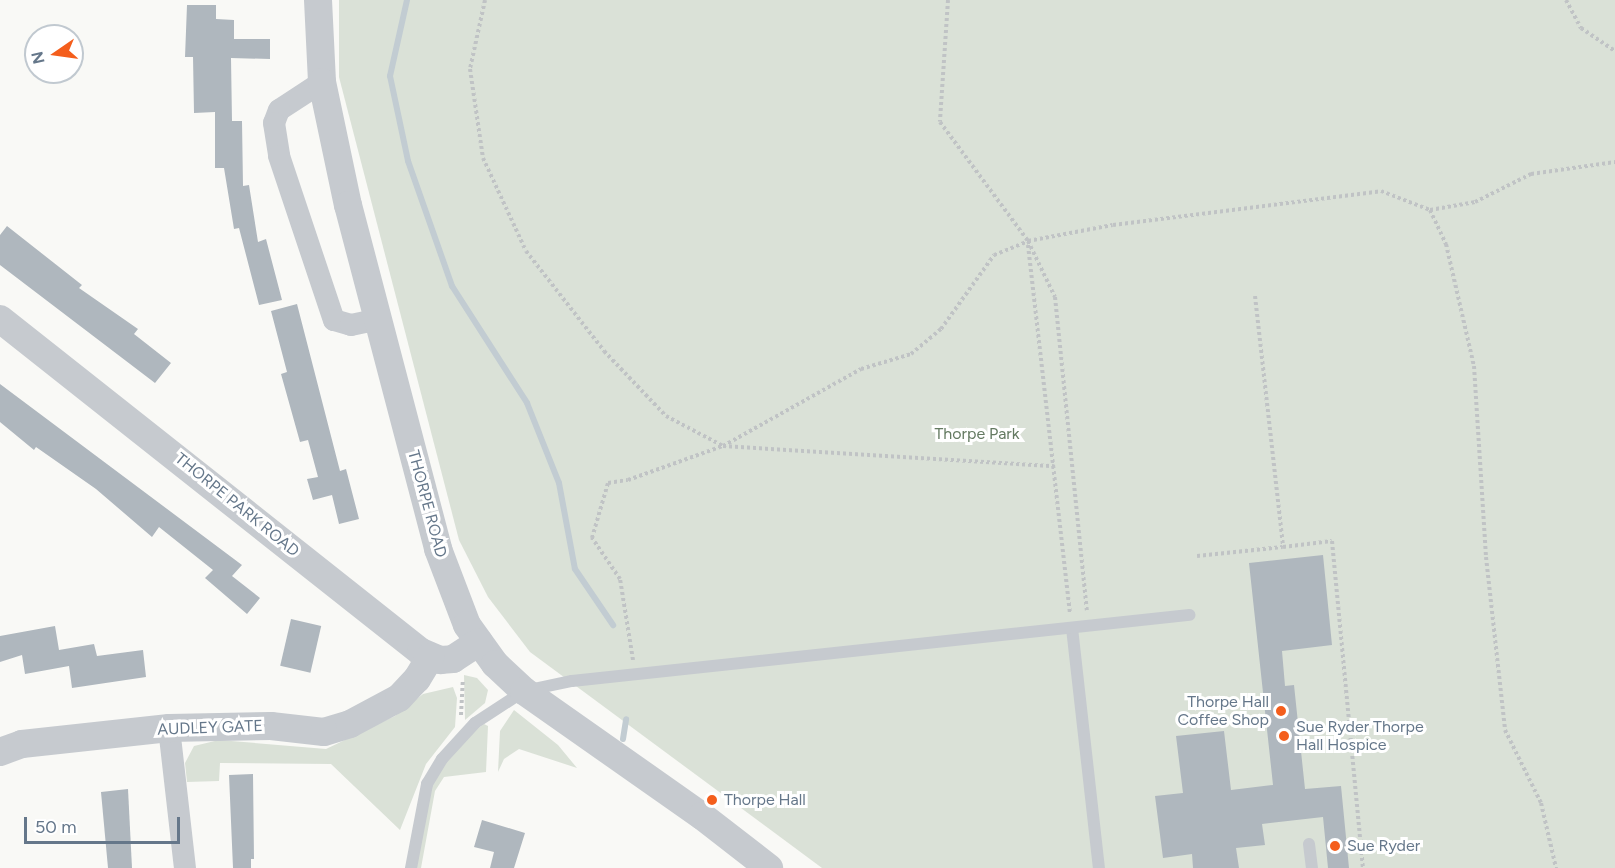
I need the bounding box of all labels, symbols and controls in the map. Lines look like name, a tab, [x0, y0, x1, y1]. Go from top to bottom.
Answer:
north arrow	[24, 24, 84, 84]
text: N	[27, 50, 49, 66]
park label: Thorpe Park	[934, 424, 1020, 444]
street label: THORPE ROAD	[403, 448, 451, 560]
street label: THORPE PARK ROAD	[171, 449, 303, 561]
place label: Thorpe Hall Coffee Shop	[1178, 692, 1269, 730]
marker: Thorpe Hall Coffee Shop	[1274, 704, 1288, 718]
street label: AUDLEY GATE	[157, 717, 263, 739]
place label: Sue Ryder Thorpe Hall Hospice	[1296, 717, 1424, 755]
marker: Sue Ryder Thorpe Hall Hospice	[1277, 729, 1291, 743]
place label: Thorpe Hall	[724, 790, 806, 810]
marker: Thorpe Hall	[705, 793, 719, 807]
scale bar	[27, 805, 183, 843]
text: 50 m	[35, 816, 77, 838]
place label: Sue Ryder	[1347, 836, 1420, 856]
marker: Sue Ryder	[1328, 839, 1342, 853]

